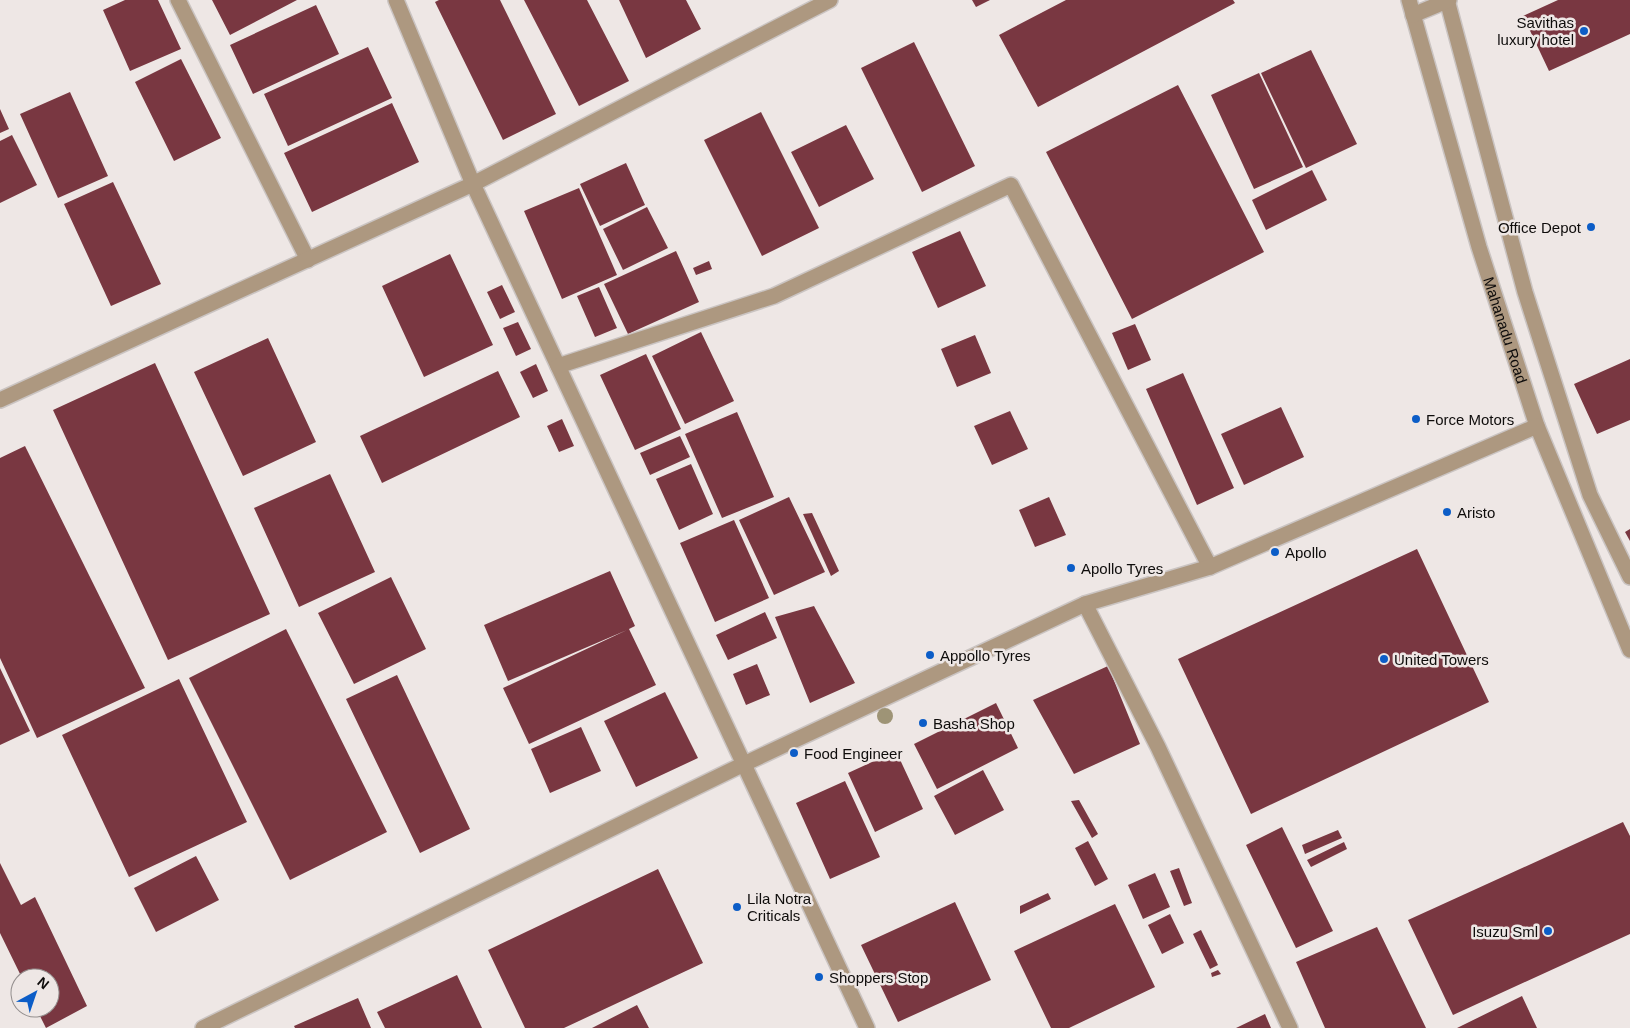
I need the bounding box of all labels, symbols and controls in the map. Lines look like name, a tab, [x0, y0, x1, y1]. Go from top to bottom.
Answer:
place label: Savithas luxury hotel	[1497, 14, 1574, 48]
marker: Savithas luxury hotel	[1578, 25, 1590, 37]
place label: Office Depot	[1498, 219, 1582, 236]
marker: Office Depot	[1585, 221, 1597, 233]
street label: Mahanadu Road	[1481, 275, 1531, 385]
place label: Force Motors	[1426, 411, 1514, 428]
marker: Force Motors	[1410, 413, 1422, 425]
place label: Aristo	[1457, 504, 1495, 521]
marker: Aristo	[1441, 506, 1453, 518]
place label: Apollo	[1285, 544, 1327, 561]
marker: Apollo	[1269, 546, 1281, 558]
place label: Apollo Tyres	[1081, 560, 1163, 577]
marker: Apollo Tyres	[1065, 562, 1077, 574]
place label: Appollo Tyres	[940, 647, 1031, 664]
marker: Appollo Tyres	[924, 649, 936, 661]
place label: United Towers	[1394, 651, 1489, 668]
marker: United Towers	[1378, 653, 1390, 665]
place label: Basha Shop	[933, 715, 1015, 732]
marker: Basha Shop	[917, 717, 929, 729]
place label: Food Engineer	[804, 745, 902, 762]
marker: Food Engineer	[788, 747, 800, 759]
place label: Lila Notra Criticals	[747, 890, 812, 924]
marker: Lila Notra Criticals	[731, 901, 743, 913]
place label: Isuzu Sml	[1472, 923, 1538, 940]
marker: Isuzu Sml	[1542, 925, 1554, 937]
north arrow	[10, 968, 60, 1018]
place label: Shoppers Stop	[829, 969, 928, 986]
marker: Shoppers Stop	[813, 971, 825, 983]
text: N	[34, 974, 52, 992]

